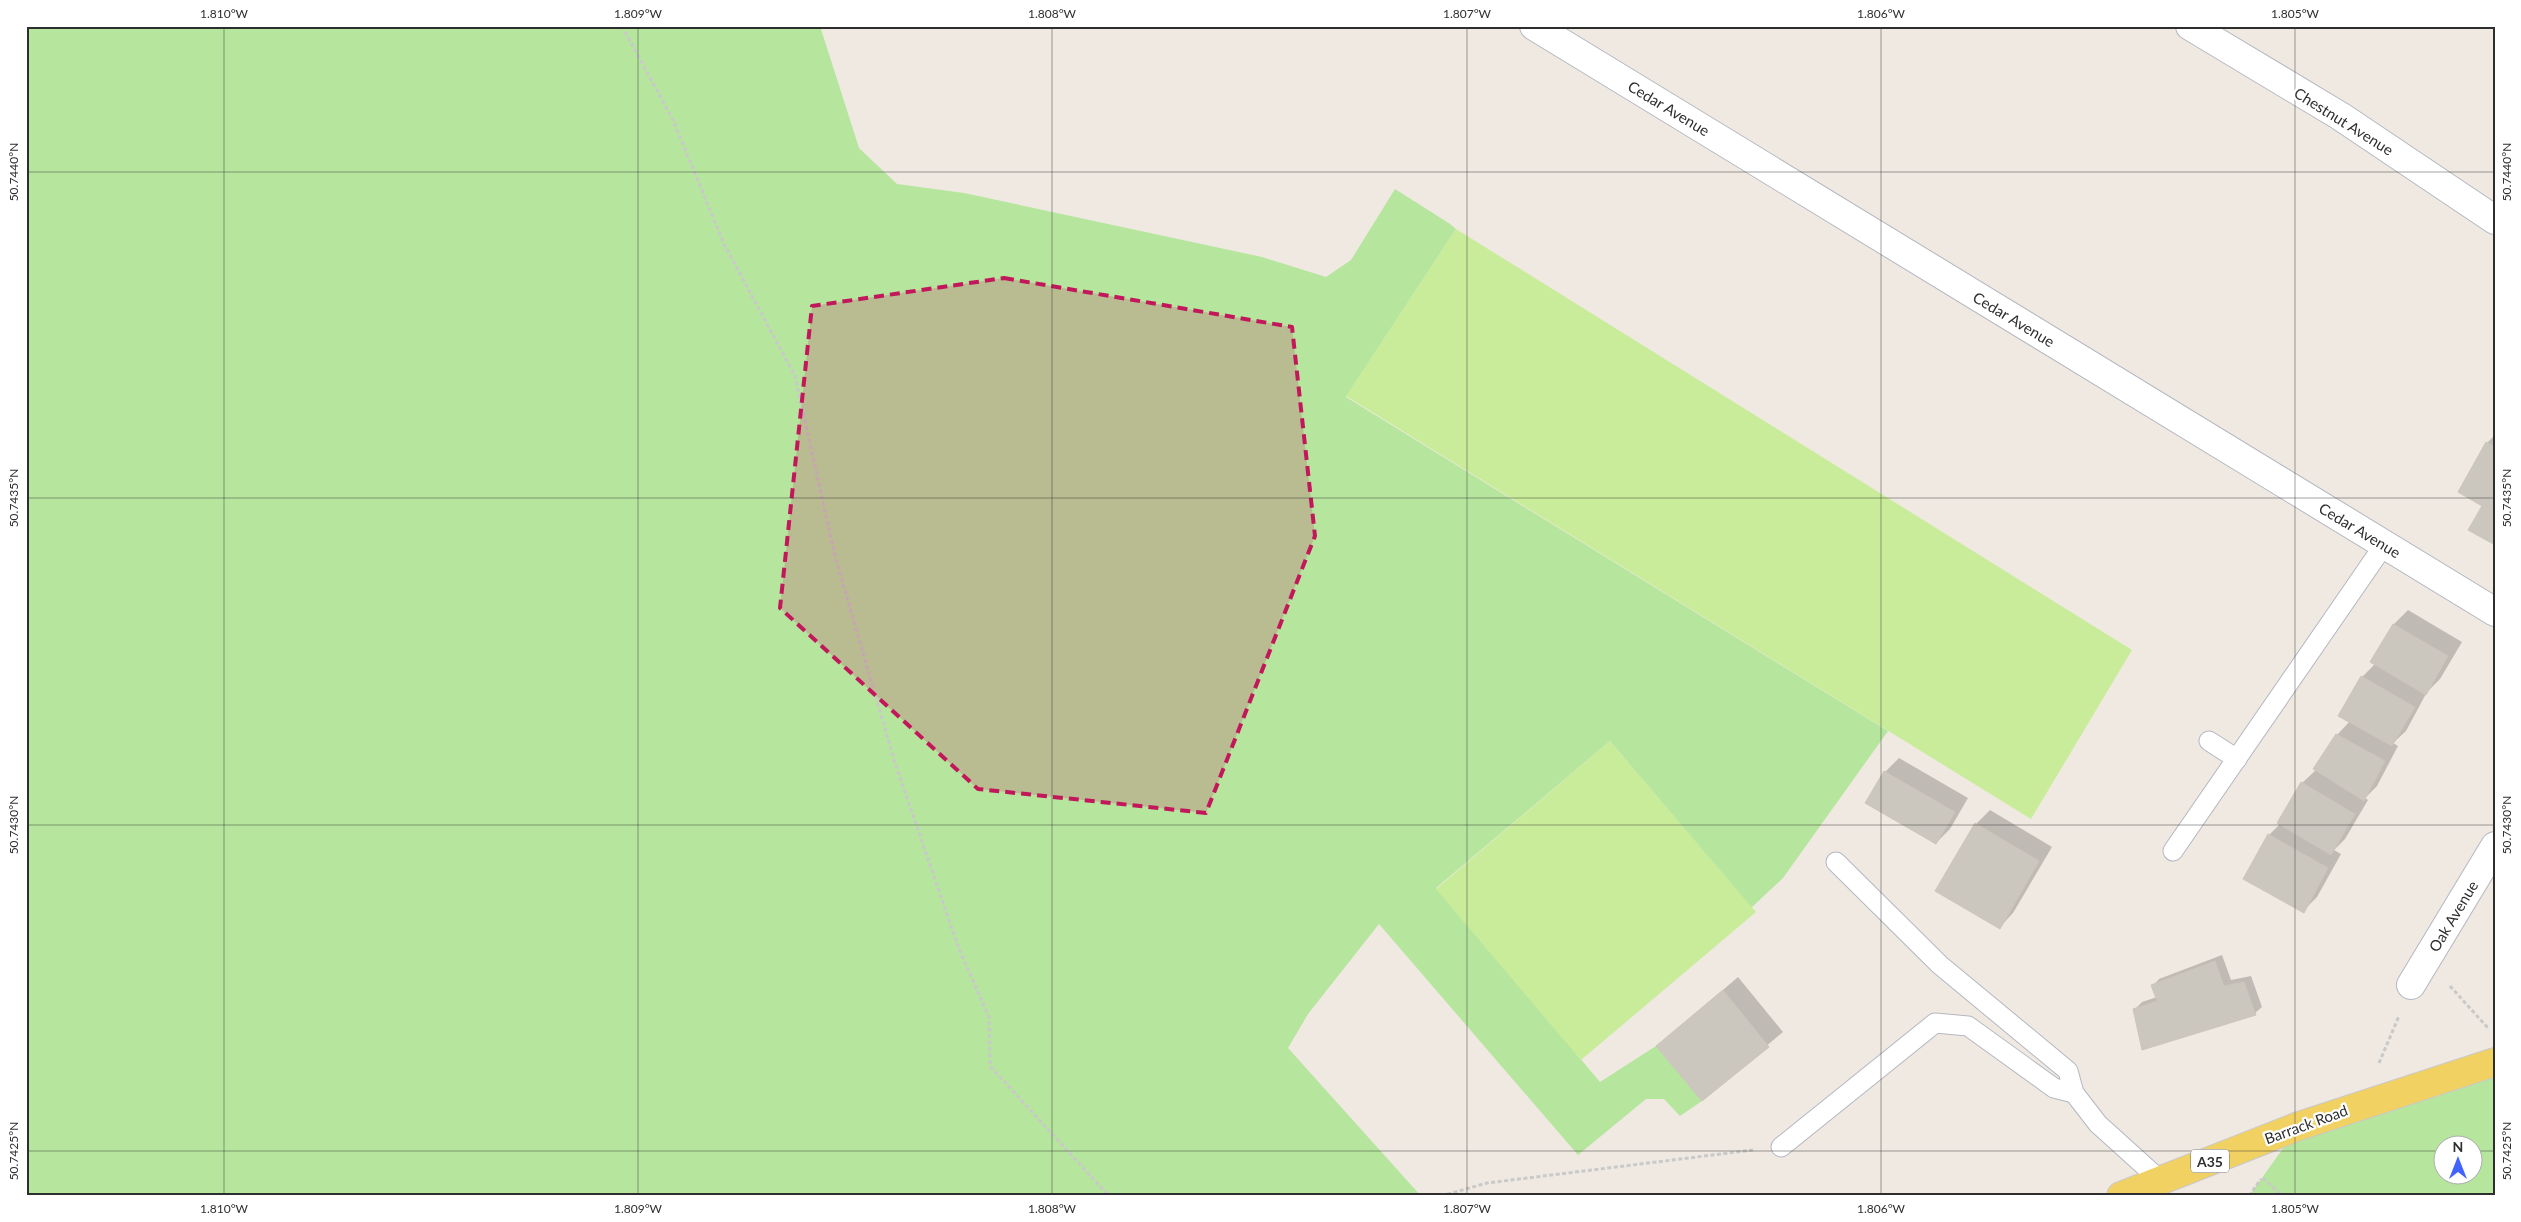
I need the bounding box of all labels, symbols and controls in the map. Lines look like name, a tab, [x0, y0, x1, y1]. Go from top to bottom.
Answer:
text: 1.810°W	[200, 6, 249, 21]
text: 1.809°W	[614, 6, 663, 21]
text: 1.808°W	[1028, 6, 1077, 21]
text: 1.807°W	[1443, 6, 1492, 21]
text: 1.806°W	[1857, 6, 1906, 21]
text: 1.805°W	[2271, 6, 2320, 21]
street label: Cedar Avenue	[1625, 77, 1713, 139]
street label: Chestnut Avenue	[2291, 83, 2397, 159]
text: 50.7440°N	[6, 143, 21, 201]
text: 50.7440°N	[2499, 143, 2514, 201]
street label: Cedar Avenue	[1970, 288, 2058, 350]
text: 50.7435°N	[6, 469, 21, 527]
text: 50.7435°N	[2499, 469, 2514, 527]
street label: Cedar Avenue	[2316, 499, 2404, 561]
text: 50.7430°N	[6, 796, 21, 854]
text: 50.7430°N	[2499, 796, 2514, 854]
street label: Oak Avenue	[2425, 877, 2481, 955]
street label: Barrack Road	[2262, 1101, 2350, 1147]
text: 50.7425°N	[6, 1122, 21, 1180]
text: 50.7425°N	[2499, 1122, 2514, 1180]
north arrow	[2434, 1134, 2484, 1184]
text: N	[2453, 1138, 2463, 1155]
road number: A35	[2191, 1150, 2229, 1172]
text: 1.810°W	[200, 1201, 249, 1216]
text: 1.809°W	[614, 1201, 663, 1216]
text: 1.808°W	[1028, 1201, 1077, 1216]
text: 1.807°W	[1443, 1201, 1492, 1216]
text: 1.806°W	[1857, 1201, 1906, 1216]
text: 1.805°W	[2271, 1201, 2320, 1216]

